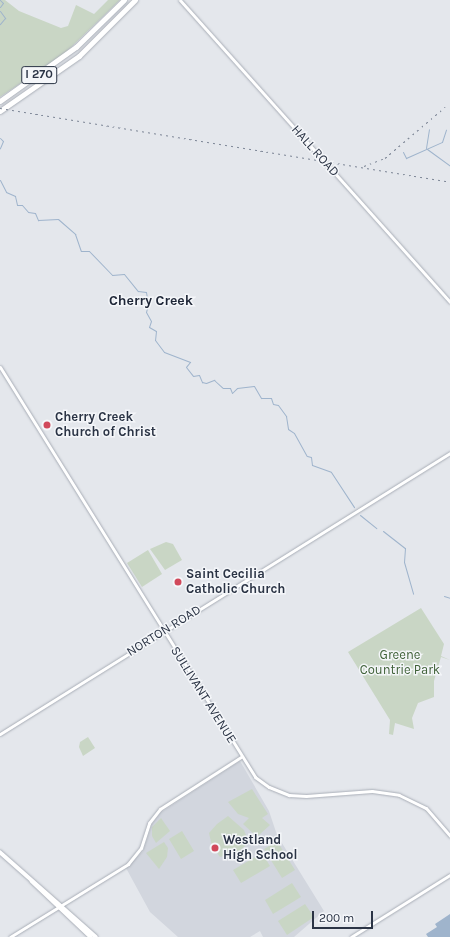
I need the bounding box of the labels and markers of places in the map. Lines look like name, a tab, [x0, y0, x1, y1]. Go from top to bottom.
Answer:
place label: Cherry Creek Church of Christ	[55, 410, 156, 441]
marker: Cherry Creek Church of Christ	[42, 420, 52, 430]
place label: Saint Cecilia Catholic Church	[186, 567, 285, 598]
marker: Saint Cecilia Catholic Church	[173, 577, 183, 587]
place label: Westland High School	[223, 833, 297, 864]
marker: Westland High School	[210, 843, 220, 853]

